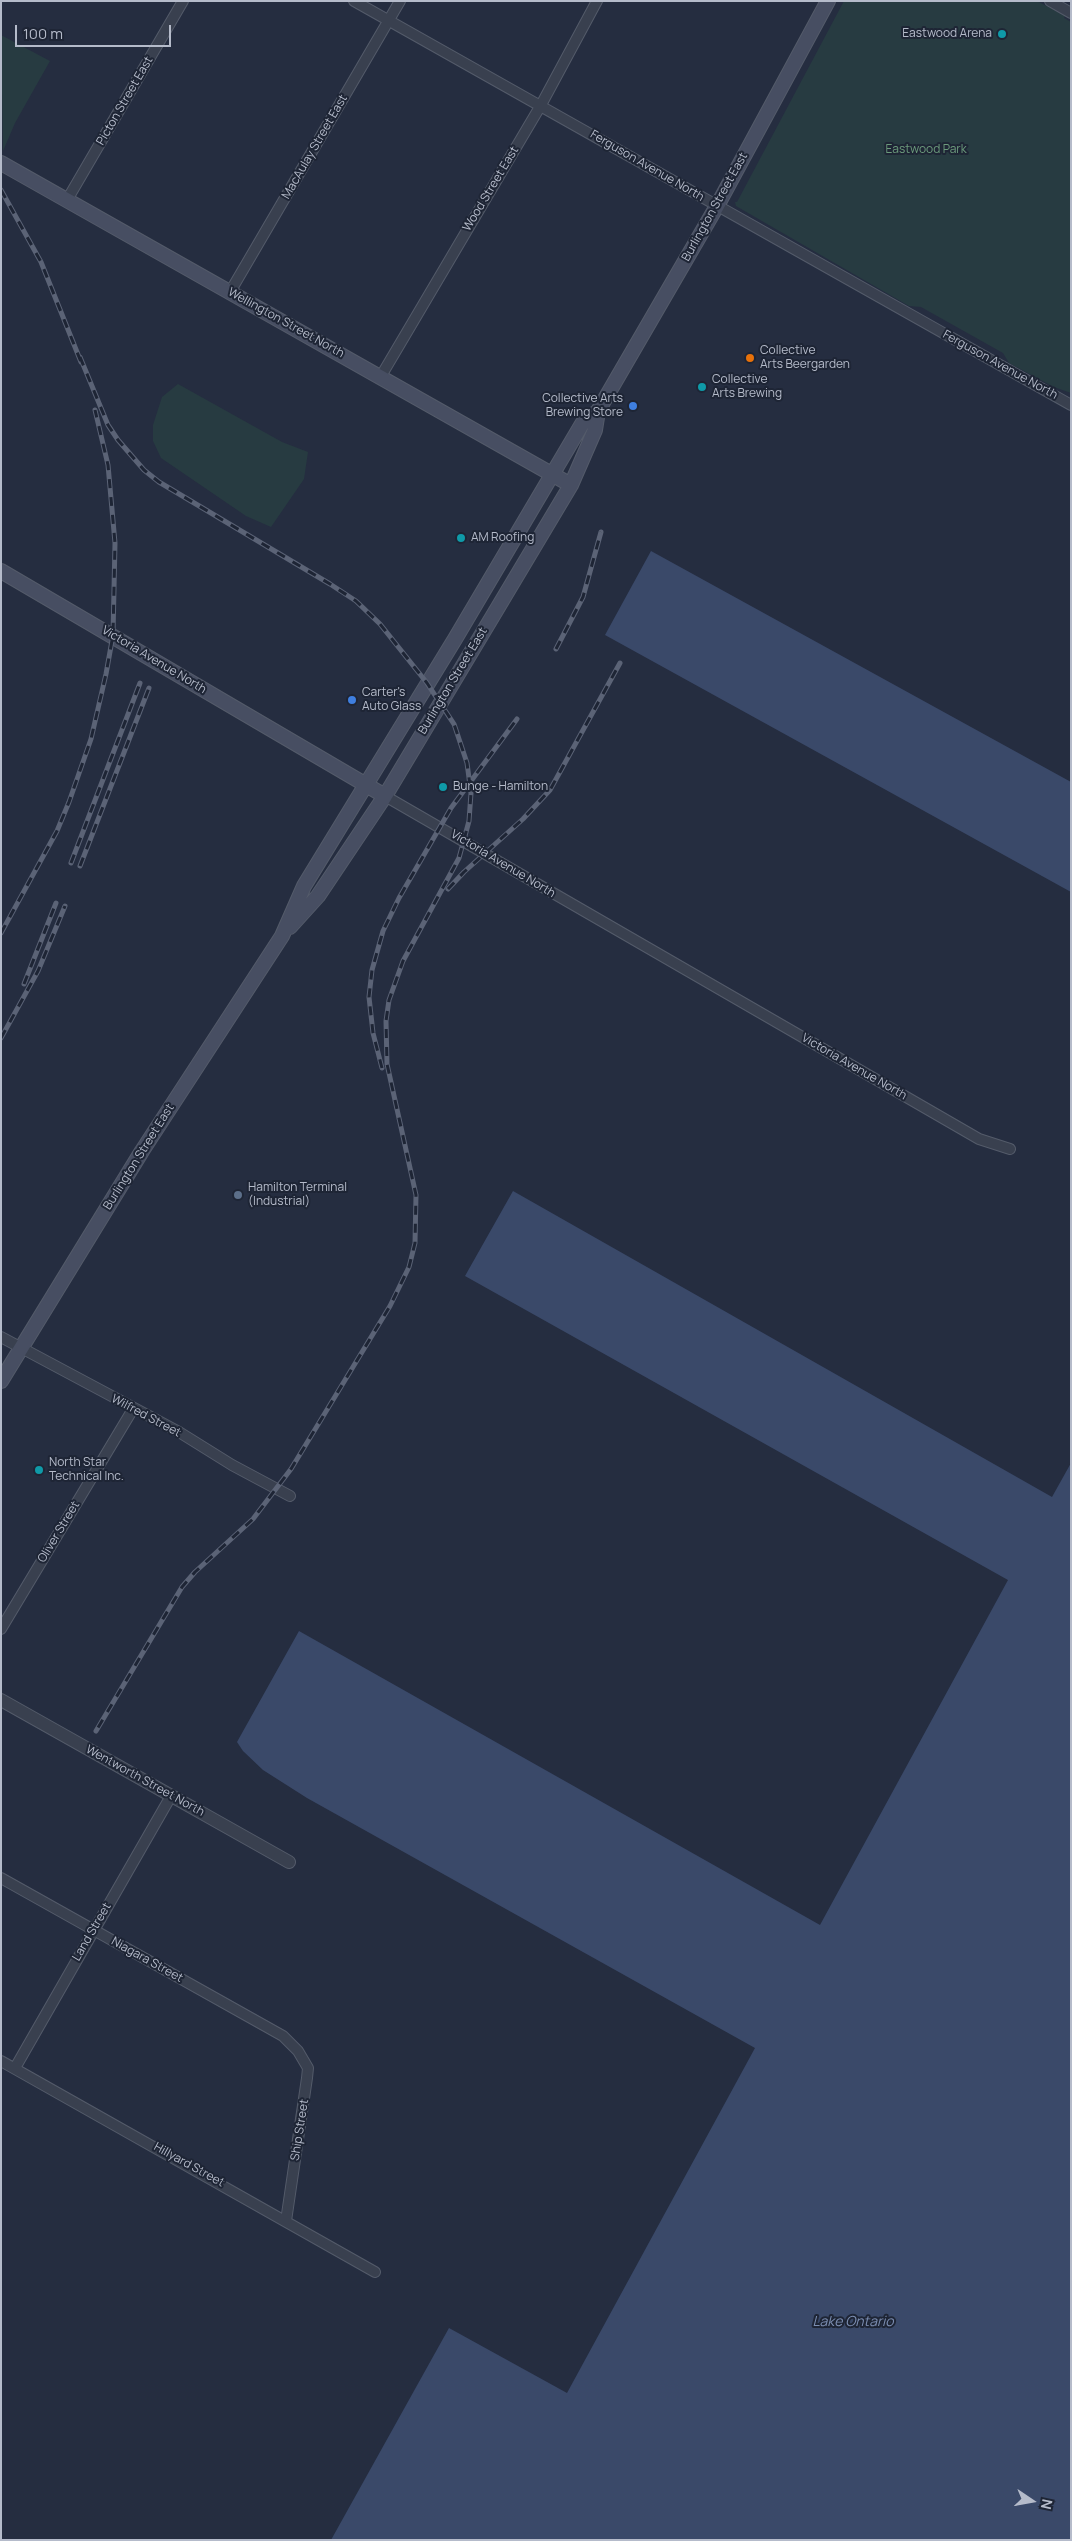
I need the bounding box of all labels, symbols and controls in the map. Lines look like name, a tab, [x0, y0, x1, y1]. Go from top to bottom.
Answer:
scale bar	[18, 15, 174, 47]
text: 100 m	[23, 23, 63, 44]
place label: Eastwood Arena	[902, 27, 992, 41]
marker: Eastwood Arena	[996, 28, 1008, 40]
street label: Picton Street East	[94, 54, 156, 148]
street label: MacAulay Street East	[279, 92, 351, 202]
street label: Ferguson Avenue North	[587, 127, 707, 205]
park label: Eastwood Park	[885, 143, 967, 157]
street label: Wood Street East	[460, 144, 522, 234]
street label: Burlington Street East	[679, 150, 751, 264]
street label: Wellington Street North	[225, 285, 347, 361]
street label: Ferguson Avenue North	[940, 327, 1060, 403]
place label: Collective Arts Beergarden	[760, 344, 850, 372]
marker: Collective Arts Beergarden	[744, 352, 756, 364]
place label: Collective Arts Brewing	[712, 373, 782, 401]
marker: Collective Arts Brewing	[696, 381, 708, 393]
place label: Collective Arts Brewing Store	[542, 392, 623, 420]
marker: Collective Arts Brewing Store	[627, 400, 639, 412]
place label: AM Roofing	[471, 531, 534, 545]
marker: AM Roofing	[455, 532, 467, 544]
street label: Victoria Avenue North	[99, 623, 209, 697]
street label: Burlington Street East	[415, 625, 491, 737]
place label: Carter's Auto Glass	[362, 686, 421, 714]
marker: Carter's Auto Glass	[346, 694, 358, 706]
place label: Bunge - Hamilton	[453, 780, 548, 794]
marker: Bunge - Hamilton	[437, 781, 449, 793]
street label: Victoria Avenue North	[448, 827, 558, 901]
street label: Victoria Avenue North	[799, 1031, 909, 1103]
street label: Burlington Street East	[101, 1101, 177, 1213]
place label: Hamilton Terminal (Industrial)	[248, 1181, 347, 1209]
marker: Hamilton Terminal (Industrial)	[232, 1189, 244, 1201]
street label: Wilfred Street	[109, 1392, 183, 1440]
place label: North Star Technical Inc.	[49, 1456, 124, 1484]
marker: North Star Technical Inc.	[33, 1464, 45, 1476]
street label: Oliver Street	[35, 1499, 83, 1565]
street label: Wentworth Street North	[83, 1742, 207, 1820]
street label: Land Street	[70, 1900, 114, 1964]
street label: Niagara Street	[109, 1934, 185, 1986]
street label: Ship Street	[288, 2098, 312, 2162]
street label: Hillyard Street	[151, 2140, 227, 2190]
water label: Lake Ontario	[812, 2314, 894, 2330]
north arrow	[1007, 2476, 1057, 2526]
text: N	[1037, 2497, 1057, 2511]

